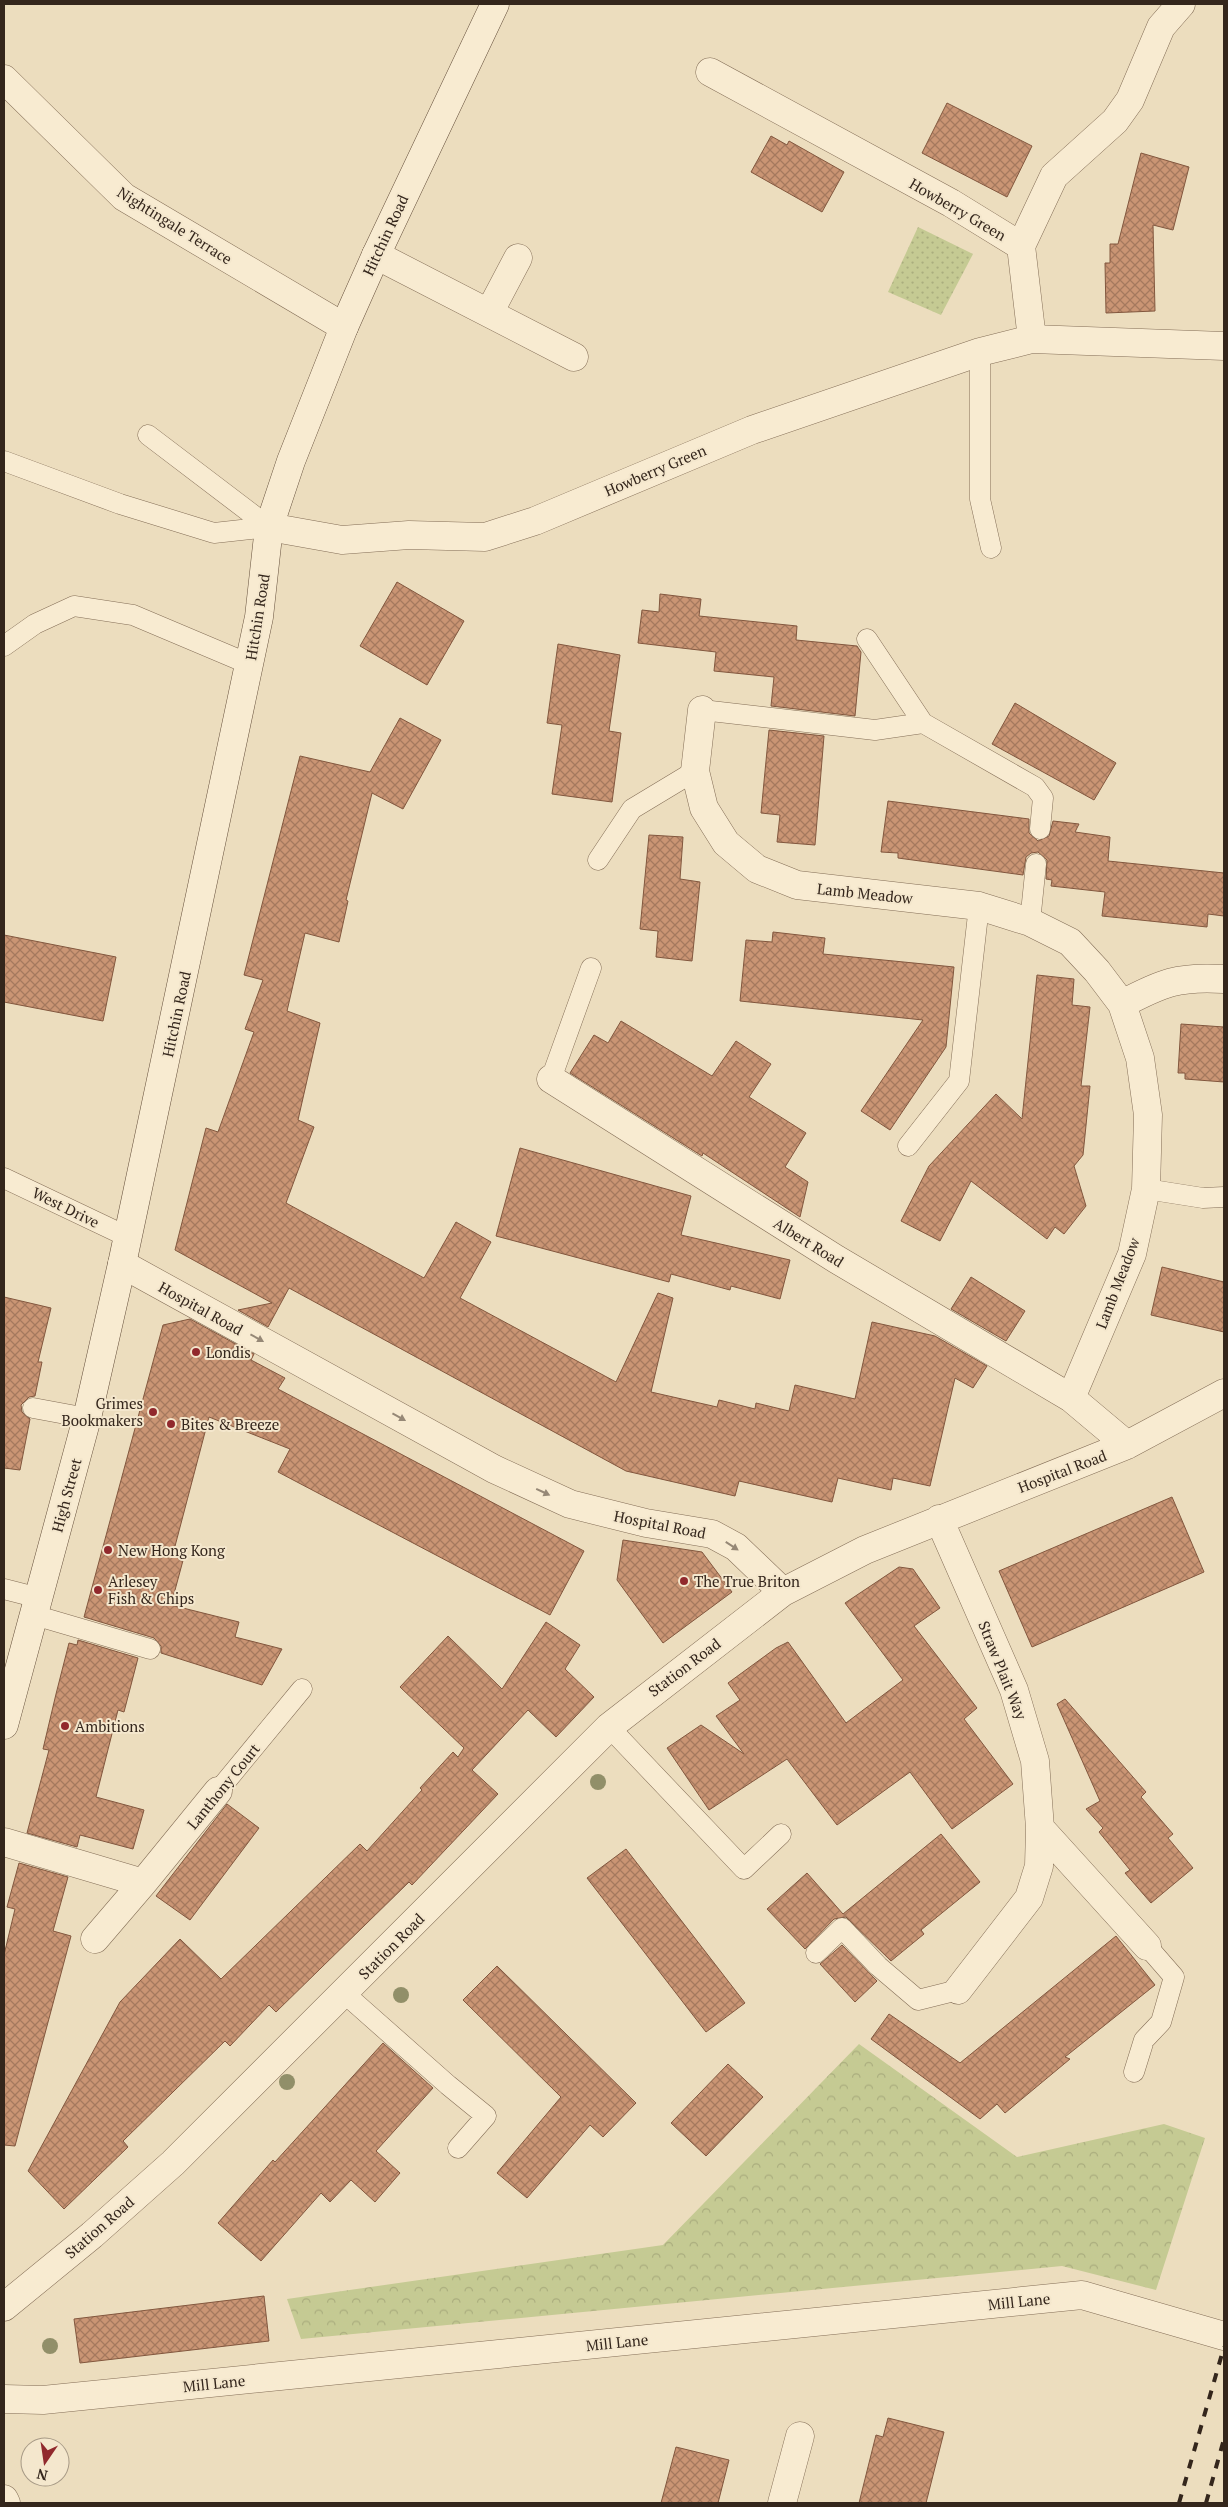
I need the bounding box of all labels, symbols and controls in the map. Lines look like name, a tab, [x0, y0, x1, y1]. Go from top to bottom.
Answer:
street label: Howberry Green	[906, 173, 1010, 245]
street label: Nightingale Terrace	[114, 182, 236, 268]
street label: Hitchin Road	[357, 191, 413, 279]
street label: Howberry Green	[601, 440, 709, 500]
street label: Hitchin Road	[240, 572, 274, 662]
street label: Lamb Meadow	[816, 878, 915, 908]
street label: Hitchin Road	[157, 969, 195, 1059]
street label: West Drive	[29, 1182, 103, 1232]
street label: Albert Road	[770, 1213, 848, 1271]
street label: Lamb Meadow	[1090, 1234, 1144, 1331]
street label: Hospital Road	[155, 1277, 247, 1339]
one-way arrow	[250, 1334, 264, 1343]
place label: Londis	[206, 1342, 251, 1362]
marker: Londis	[190, 1346, 202, 1358]
place label: Grimes Bookmakers	[62, 1393, 143, 1430]
marker: Grimes Bookmakers	[147, 1406, 159, 1418]
one-way arrow	[392, 1413, 407, 1421]
place label: Bites & Breeze	[181, 1414, 279, 1434]
marker: Bites & Breeze	[165, 1418, 177, 1430]
street label: Hospital Road	[1015, 1445, 1109, 1497]
street label: High Street	[47, 1455, 86, 1534]
one-way arrow	[536, 1488, 550, 1496]
street label: Hospital Road	[612, 1505, 708, 1543]
place label: New Hong Kong	[118, 1540, 226, 1560]
one-way arrow	[725, 1541, 738, 1550]
marker: New Hong Kong	[102, 1544, 114, 1556]
place label: Arlesey Fish & Chips	[108, 1571, 194, 1608]
place label: The True Briton	[694, 1571, 800, 1591]
marker: The True Briton	[678, 1575, 690, 1587]
marker: Arlesey Fish & Chips	[92, 1584, 104, 1596]
street label: Straw Plait Way	[974, 1618, 1032, 1723]
street label: Station Road	[644, 1633, 724, 1701]
place label: Ambitions	[75, 1716, 145, 1736]
marker: Ambitions	[59, 1720, 71, 1732]
street label: Lanthony Court	[182, 1739, 264, 1833]
street label: Station Road	[354, 1909, 428, 1983]
street label: Station Road	[60, 2191, 138, 2263]
street label: Mill Lane	[987, 2288, 1051, 2314]
street label: Mill Lane	[585, 2329, 649, 2355]
street label: Mill Lane	[182, 2370, 246, 2396]
north arrow	[20, 2437, 70, 2487]
text: N	[34, 2465, 49, 2486]

